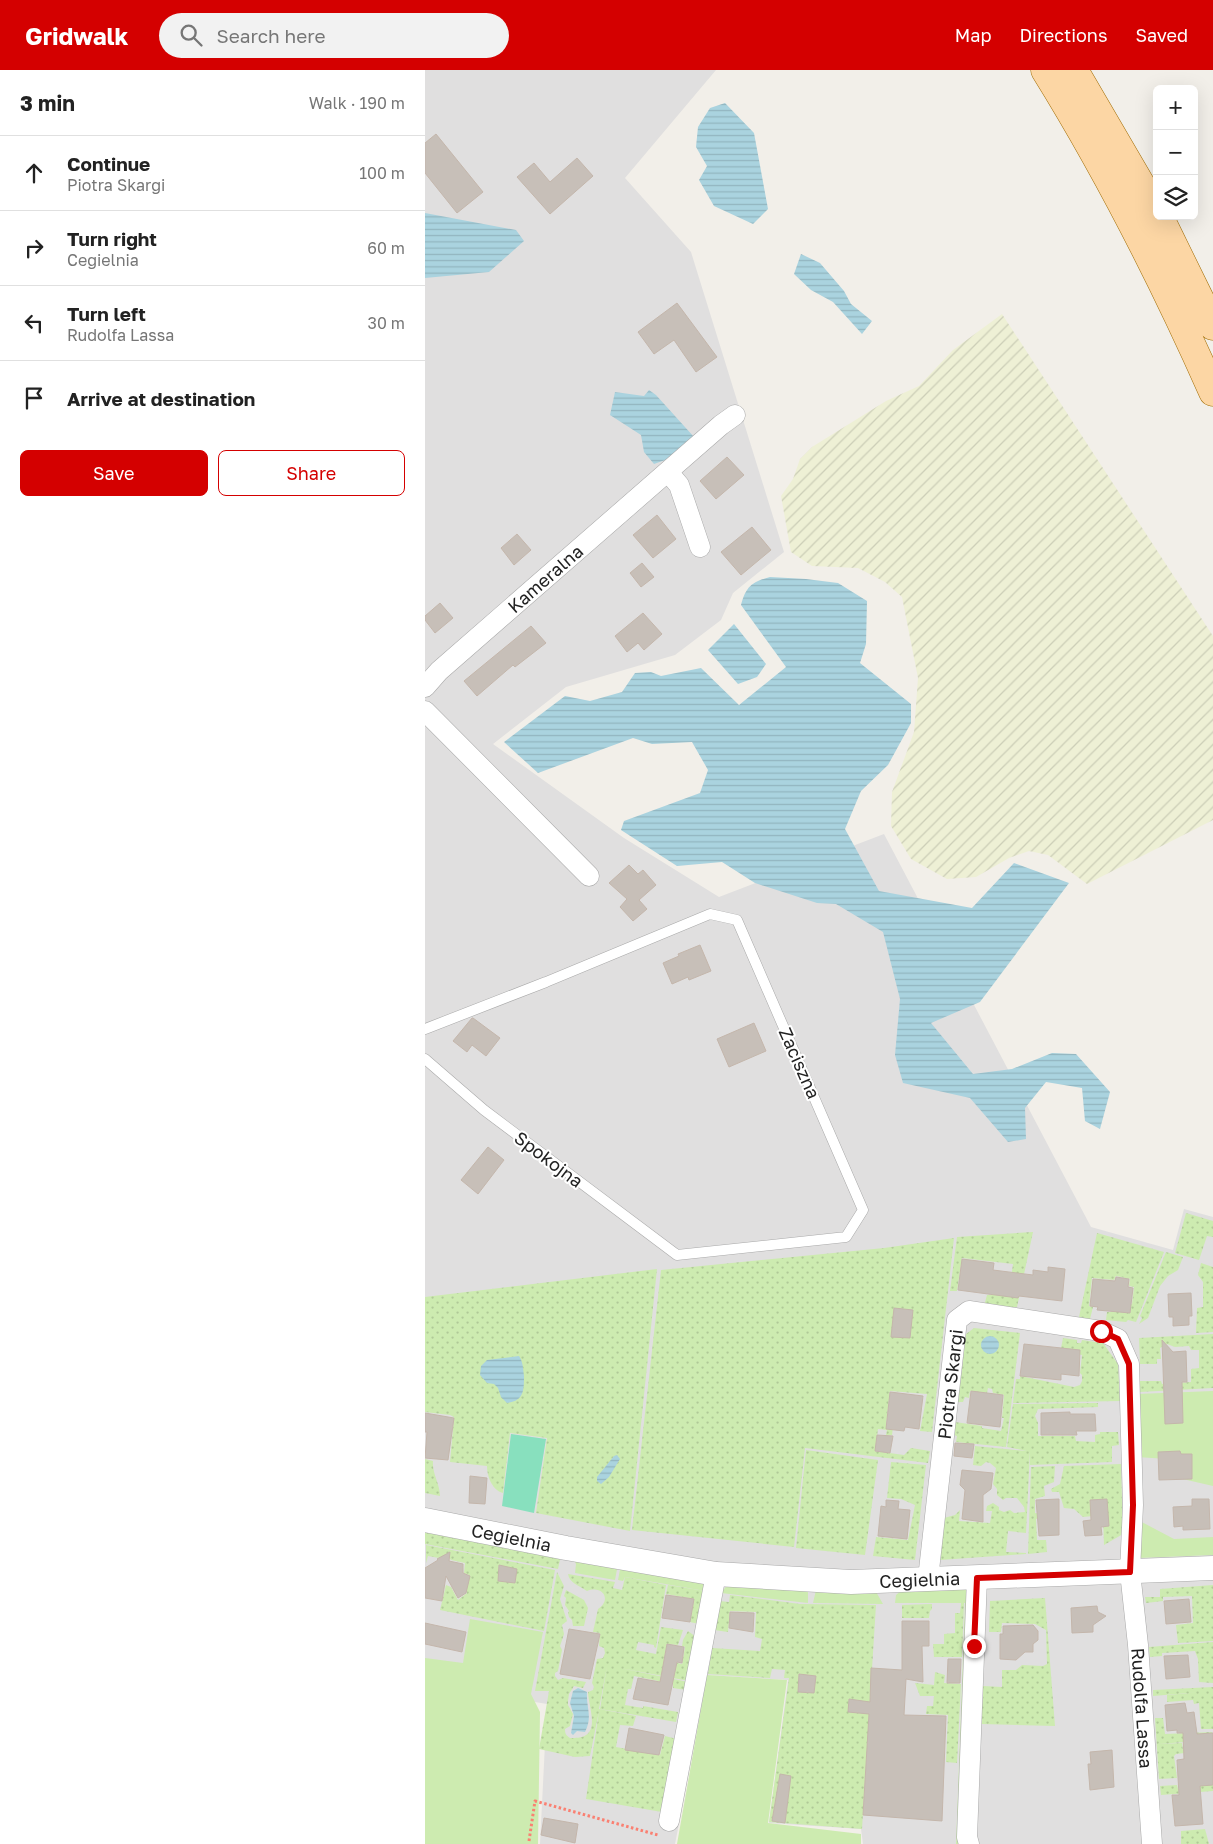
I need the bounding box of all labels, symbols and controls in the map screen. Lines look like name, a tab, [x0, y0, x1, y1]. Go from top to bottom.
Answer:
search box	[159, 13, 509, 58]
text: Gridwalk	[25, 21, 129, 50]
icon: search	[177, 21, 205, 49]
text: Search here	[217, 24, 325, 47]
text: Map	[955, 24, 991, 46]
text: Directions	[1019, 24, 1107, 46]
text: Saved	[1135, 24, 1188, 46]
map controls	[1153, 85, 1198, 220]
button: +	[1153, 85, 1198, 130]
text: 3 min	[20, 90, 75, 116]
text: Walk · 190 m	[309, 93, 405, 113]
button: −	[1153, 130, 1198, 175]
text: Continue	[67, 152, 150, 175]
icon: ahead	[20, 159, 48, 187]
text: 100 m	[359, 163, 405, 183]
text: Piotra Skargi	[67, 175, 165, 195]
button: layers	[1153, 175, 1198, 220]
text: Turn right	[67, 227, 157, 250]
icon: right	[20, 234, 48, 262]
text: 60 m	[367, 238, 405, 258]
text: Cegielnia	[67, 250, 139, 270]
text: Turn left	[67, 302, 146, 325]
icon: left	[20, 309, 48, 337]
text: 30 m	[368, 313, 405, 333]
text: Rudolfa Lassa	[67, 325, 174, 345]
icon: arrive	[20, 384, 48, 412]
text: Arrive at destination	[67, 387, 255, 410]
button: Save	[20, 450, 208, 496]
button: Share	[218, 450, 405, 496]
street label: Kameralna	[503, 540, 587, 617]
street label: Zaciszna	[775, 1024, 825, 1102]
street label: Spokojna	[510, 1126, 588, 1192]
route start	[1090, 1320, 1113, 1343]
street label: Piotra Skargi	[933, 1328, 967, 1440]
street label: Cegielnia	[469, 1518, 553, 1556]
street label: Cegielnia	[879, 1567, 961, 1592]
route end	[963, 1635, 986, 1658]
street label: Rudolfa Lassa	[1127, 1647, 1158, 1769]

